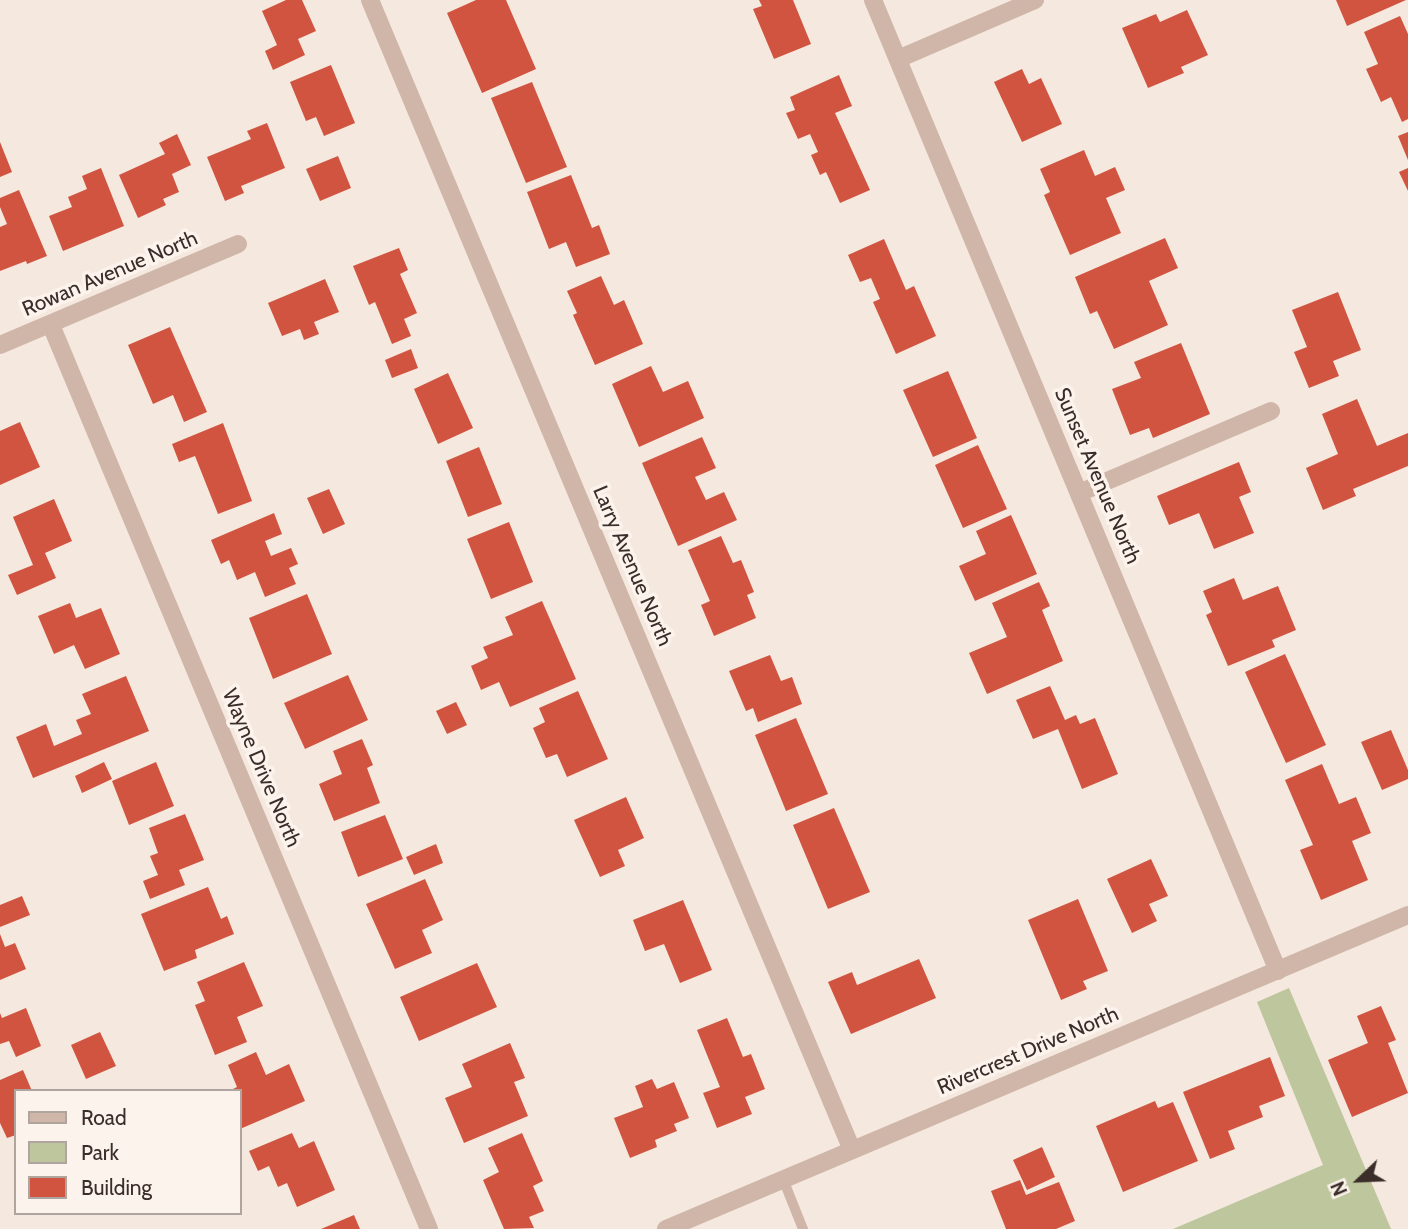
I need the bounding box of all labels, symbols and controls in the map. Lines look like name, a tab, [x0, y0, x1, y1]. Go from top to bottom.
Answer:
street label: Rowan Avenue North	[19, 226, 201, 322]
street label: Sunset Avenue North	[1049, 384, 1145, 568]
street label: Larry Avenue North	[587, 482, 677, 650]
street label: Wayne Drive North	[216, 685, 306, 851]
street label: Rivercrest Drive North	[934, 1001, 1122, 1101]
legend	[14, 1089, 242, 1215]
text: Road	[81, 1105, 127, 1130]
text: Park	[81, 1140, 119, 1165]
north arrow	[1324, 1145, 1394, 1215]
text: Building	[81, 1175, 152, 1200]
text: N	[1326, 1178, 1352, 1199]

